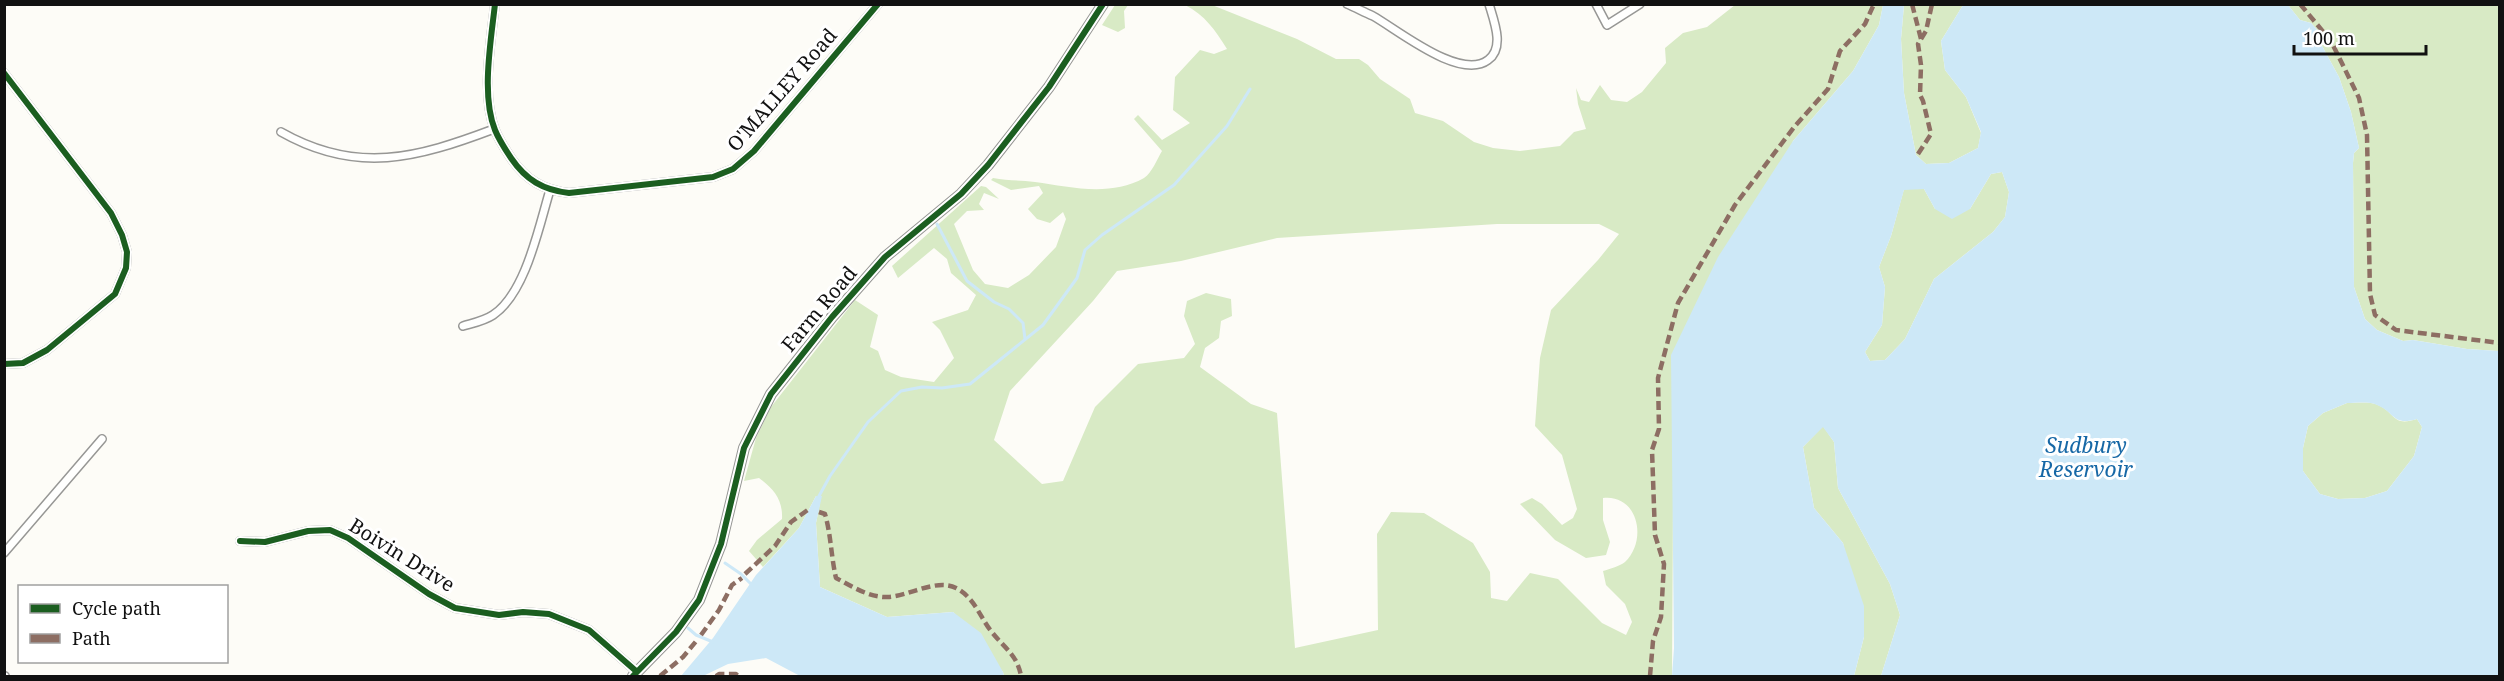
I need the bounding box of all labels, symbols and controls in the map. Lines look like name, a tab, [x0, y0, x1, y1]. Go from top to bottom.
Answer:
scale bar	[2294, 18, 2426, 56]
street label: O'MALLEY Road	[721, 22, 843, 157]
text: 100 m	[2303, 26, 2355, 50]
street label: Farm Road	[775, 260, 862, 357]
water label: Sudbury Reservoir	[2038, 431, 2133, 483]
street label: Boivin Drive	[344, 511, 460, 598]
legend	[18, 585, 228, 663]
text: Cycle path	[72, 596, 161, 620]
text: Path	[72, 626, 111, 650]

